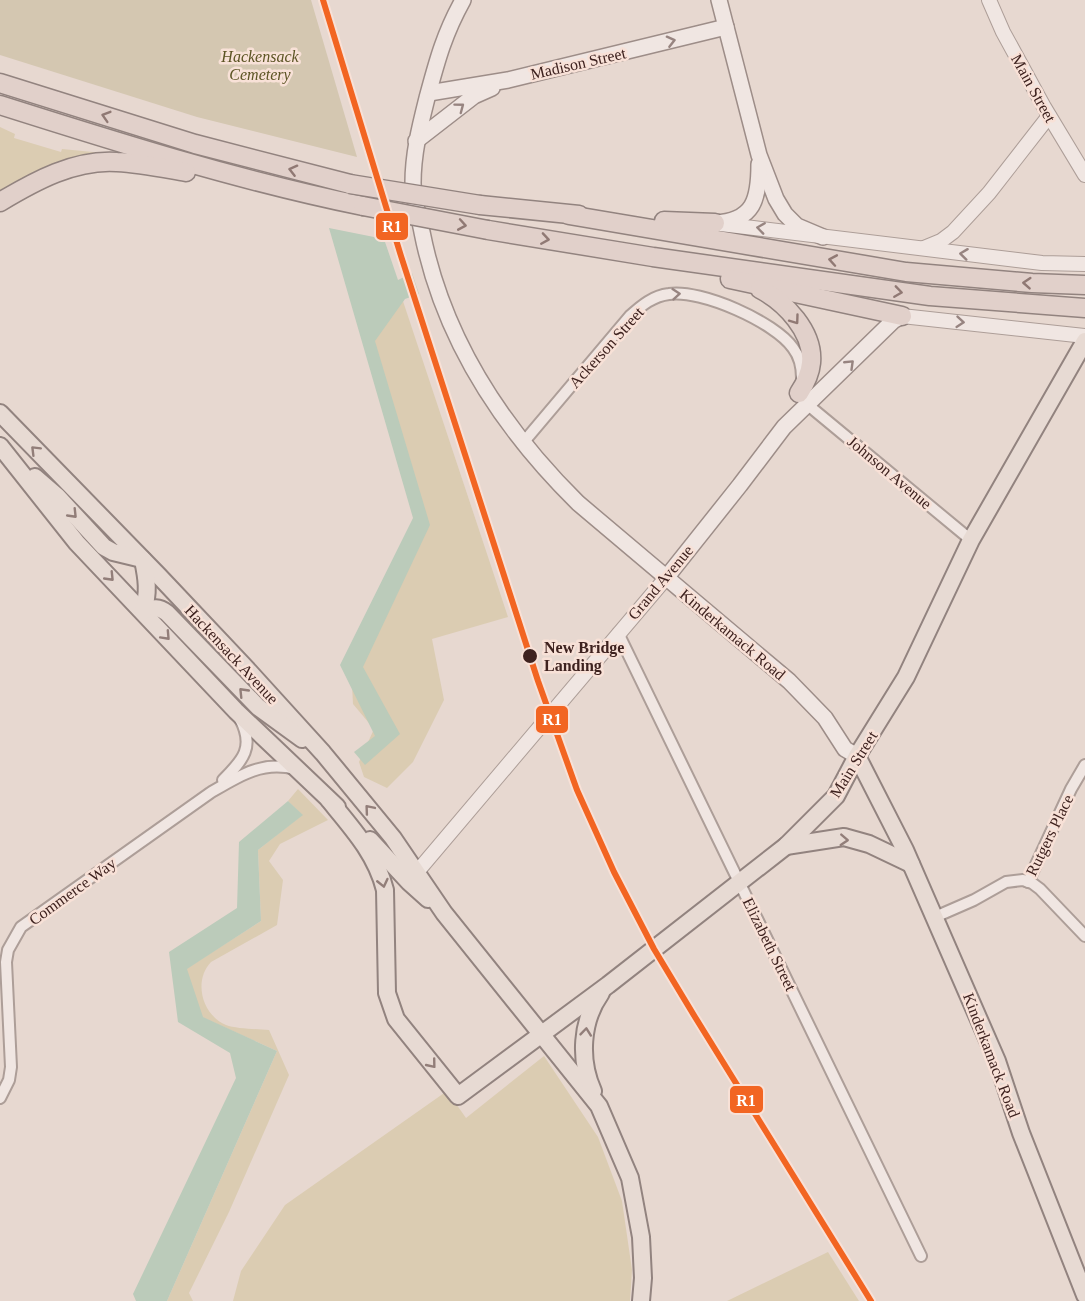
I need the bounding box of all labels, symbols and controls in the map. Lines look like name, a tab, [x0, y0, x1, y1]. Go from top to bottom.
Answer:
one-way arrow	[666, 35, 676, 48]
street label: Madison Street	[529, 44, 628, 83]
park label: Hackensack Cemetery	[220, 48, 300, 84]
street label: Main Street	[1008, 51, 1059, 126]
one-way arrow	[453, 103, 464, 114]
one-way arrow	[101, 111, 112, 123]
one-way arrow	[288, 164, 298, 177]
line badge: R1	[375, 212, 409, 241]
text: R1	[382, 218, 402, 235]
one-way arrow	[457, 219, 466, 231]
one-way arrow	[756, 223, 765, 235]
one-way arrow	[541, 233, 550, 245]
one-way arrow	[959, 248, 969, 261]
one-way arrow	[828, 254, 838, 266]
one-way arrow	[1022, 276, 1031, 289]
one-way arrow	[893, 285, 902, 297]
one-way arrow	[671, 288, 680, 301]
street label: Ackerson Street	[566, 303, 647, 391]
one-way arrow	[788, 314, 799, 325]
one-way arrow	[956, 315, 965, 328]
one-way arrow	[842, 360, 853, 371]
street label: Johnson Avenue	[844, 432, 935, 512]
one-way arrow	[32, 446, 43, 457]
one-way arrow	[66, 507, 77, 518]
street label: Grand Avenue	[624, 542, 696, 623]
one-way arrow	[103, 570, 114, 580]
street label: Kinderkamack Road	[677, 585, 789, 683]
street label: Hackensack Avenue	[181, 601, 282, 707]
one-way arrow	[159, 629, 170, 639]
place label: New Bridge Landing	[544, 639, 624, 675]
marker: New Bridge Landing	[521, 647, 539, 665]
one-way arrow	[239, 688, 250, 698]
line badge: R1	[535, 705, 569, 734]
text: R1	[542, 711, 562, 728]
street label: Main Street	[826, 727, 881, 801]
street label: Rutgers Place	[1022, 792, 1077, 879]
one-way arrow	[365, 805, 376, 816]
one-way arrow	[840, 833, 849, 846]
street label: Commerce Way	[26, 854, 119, 929]
one-way arrow	[375, 878, 388, 888]
street label: Elizabeth Street	[740, 895, 800, 994]
street label: Kinderkamack Road	[960, 991, 1023, 1120]
one-way arrow	[579, 1027, 592, 1036]
one-way arrow	[424, 1057, 435, 1068]
line badge: R1	[729, 1085, 764, 1114]
text: R1	[736, 1092, 756, 1109]

